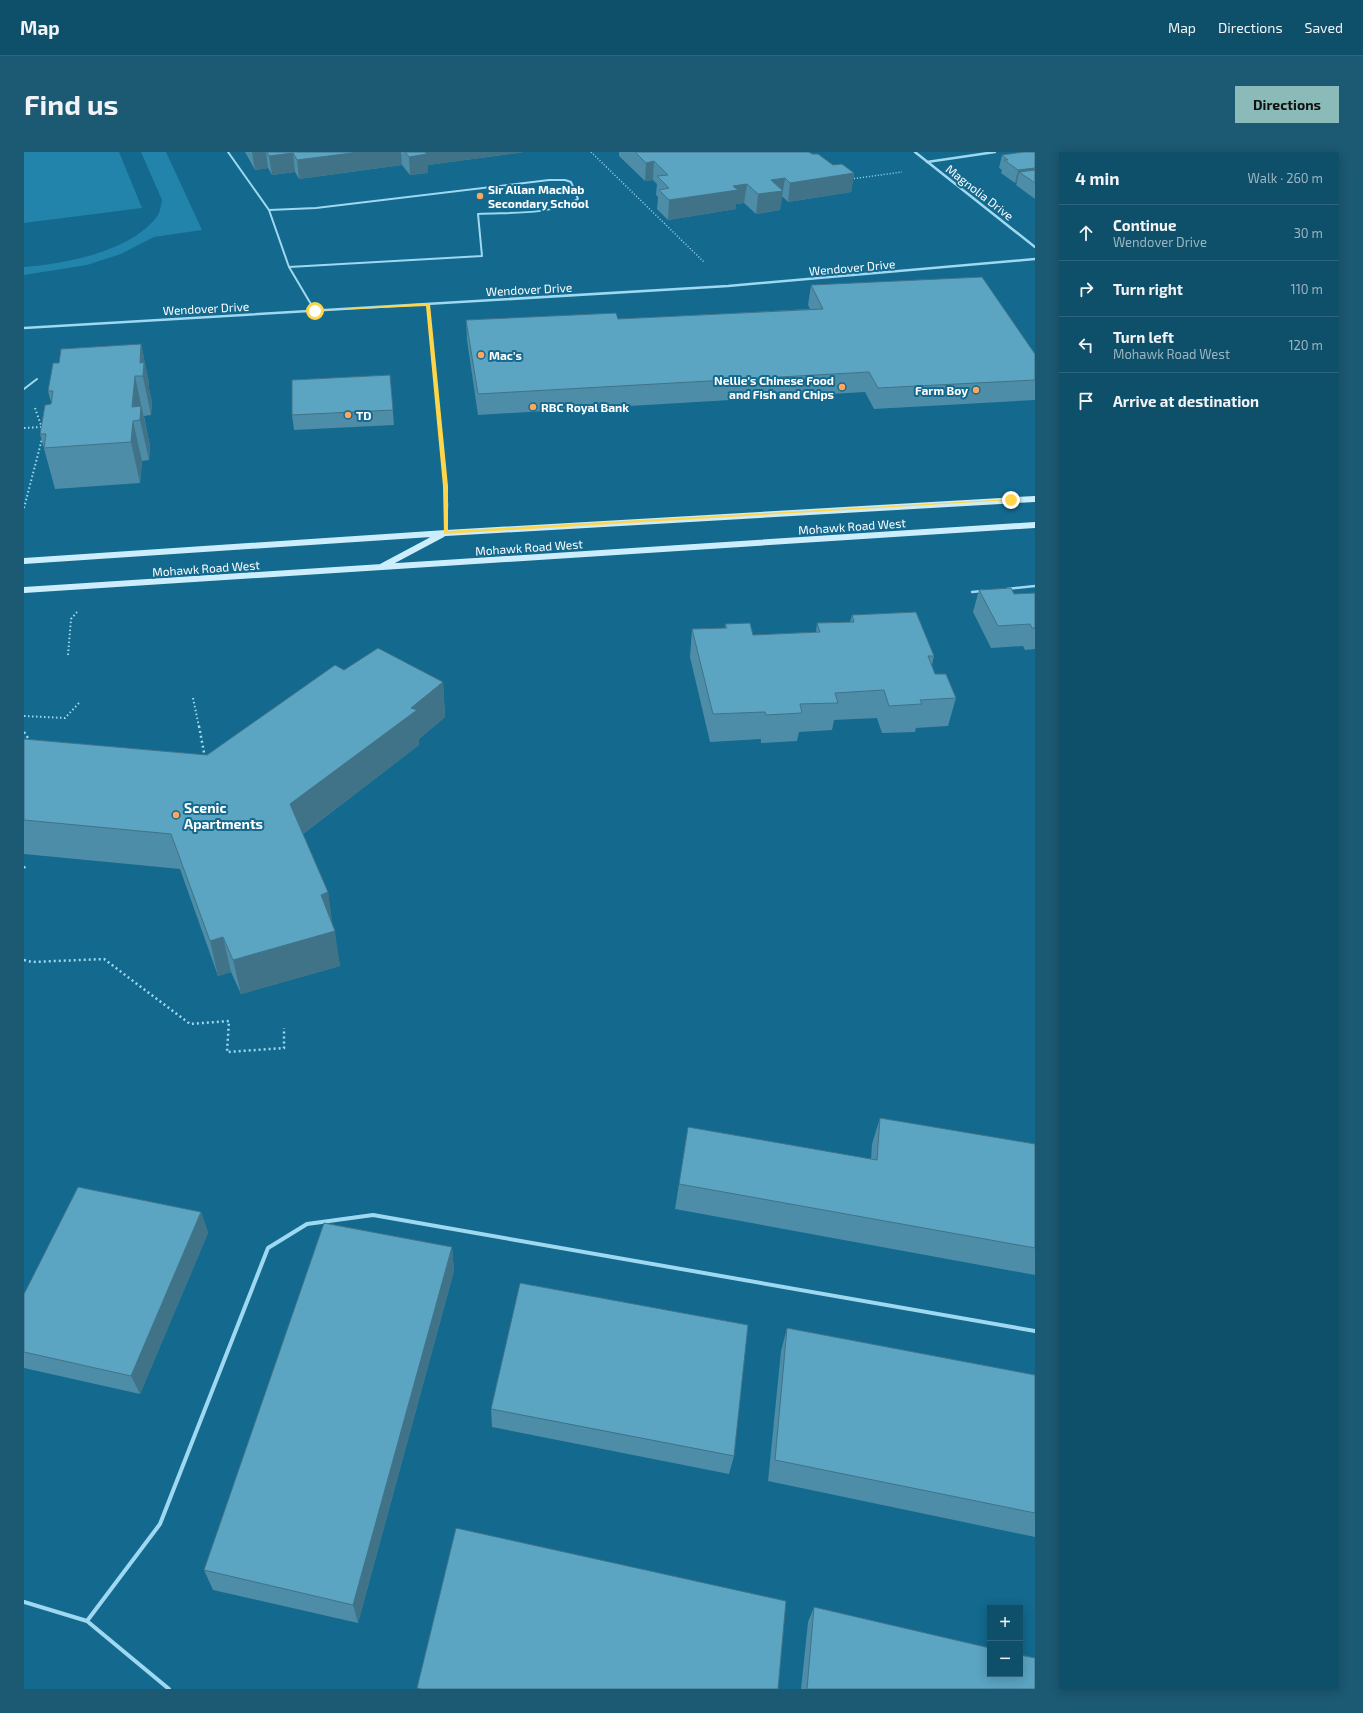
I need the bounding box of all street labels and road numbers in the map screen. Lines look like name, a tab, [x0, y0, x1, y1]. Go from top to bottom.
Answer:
street label: Magnolia Drive	[943, 161, 1017, 223]
street label: Wendover Drive	[808, 256, 896, 278]
street label: Wendover Drive	[485, 280, 573, 298]
street label: Wendover Drive	[162, 299, 250, 317]
street label: Mohawk Road West	[798, 515, 907, 537]
street label: Mohawk Road West	[475, 536, 584, 558]
street label: Mohawk Road West	[152, 557, 261, 579]

